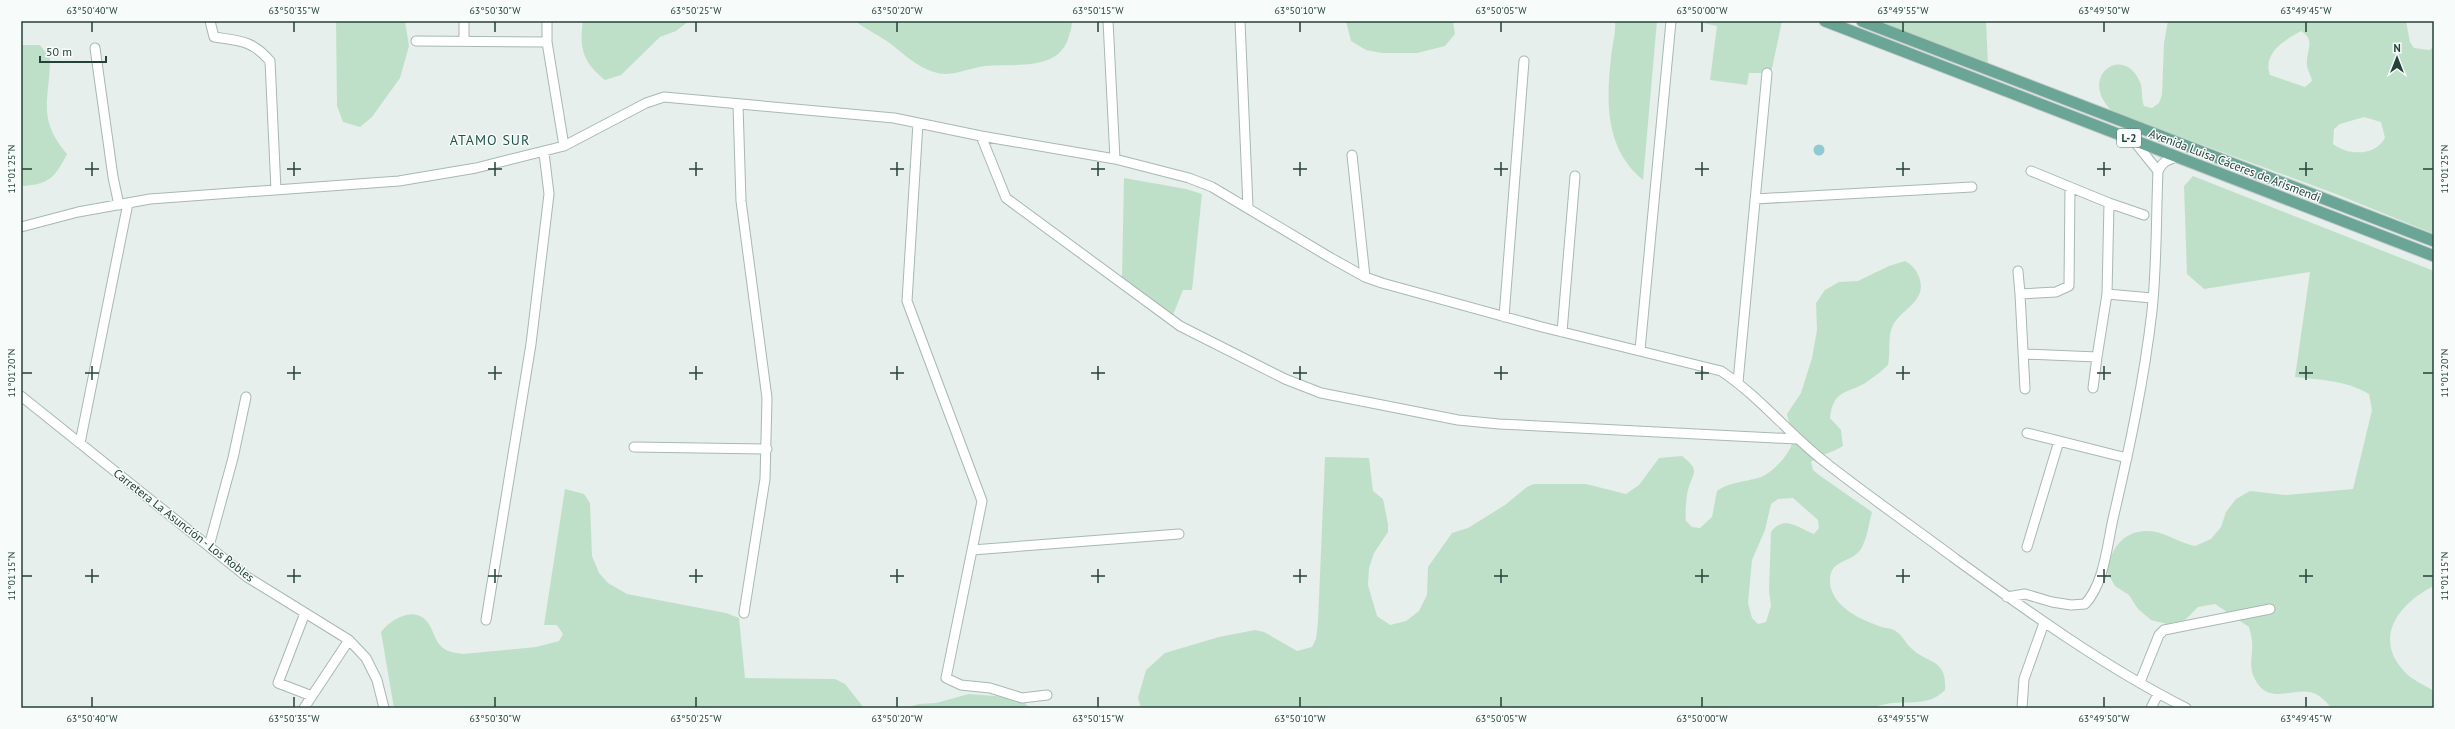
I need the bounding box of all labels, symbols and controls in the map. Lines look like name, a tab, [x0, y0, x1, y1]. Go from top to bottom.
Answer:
text: 63°50'40"W	[66, 4, 118, 17]
text: 63°50'35"W	[268, 4, 320, 17]
text: 63°50'30"W	[469, 4, 521, 17]
text: 63°50'25"W	[670, 4, 722, 17]
text: 63°50'20"W	[871, 4, 923, 17]
text: 63°50'15"W	[1072, 4, 1124, 17]
text: 63°50'10"W	[1274, 4, 1326, 17]
text: 63°50'05"W	[1475, 4, 1527, 17]
text: 63°50'00"W	[1676, 4, 1728, 17]
text: 63°49'55"W	[1877, 4, 1929, 17]
text: 63°49'50"W	[2078, 4, 2130, 17]
text: 63°49'45"W	[2280, 4, 2332, 17]
scale bar	[40, 38, 106, 64]
north arrow	[2377, 38, 2417, 78]
text: N	[2393, 41, 2401, 55]
text: 50 m	[46, 44, 72, 59]
street label: Avenida Luisa Cáceres de Arismendi	[2147, 125, 2323, 205]
road number: L-2	[2117, 129, 2141, 147]
district label: ATAMO SUR	[450, 131, 530, 149]
text: 11°01'25"N	[5, 144, 18, 194]
text: 11°01'25"N	[2438, 144, 2451, 194]
text: 11°01'20"N	[5, 348, 18, 398]
text: 11°01'20"N	[2438, 348, 2451, 398]
street label: Carretera La Asunción - Los Robles	[111, 465, 257, 585]
text: 11°01'15"N	[5, 551, 18, 601]
text: 11°01'15"N	[2438, 551, 2451, 601]
text: 63°50'40"W	[66, 712, 118, 725]
text: 63°50'35"W	[268, 712, 320, 725]
text: 63°50'30"W	[469, 712, 521, 725]
text: 63°50'25"W	[670, 712, 722, 725]
text: 63°50'20"W	[871, 712, 923, 725]
text: 63°50'15"W	[1072, 712, 1124, 725]
text: 63°50'10"W	[1274, 712, 1326, 725]
text: 63°50'05"W	[1475, 712, 1527, 725]
text: 63°50'00"W	[1676, 712, 1728, 725]
text: 63°49'55"W	[1877, 712, 1929, 725]
text: 63°49'50"W	[2078, 712, 2130, 725]
text: 63°49'45"W	[2280, 712, 2332, 725]

